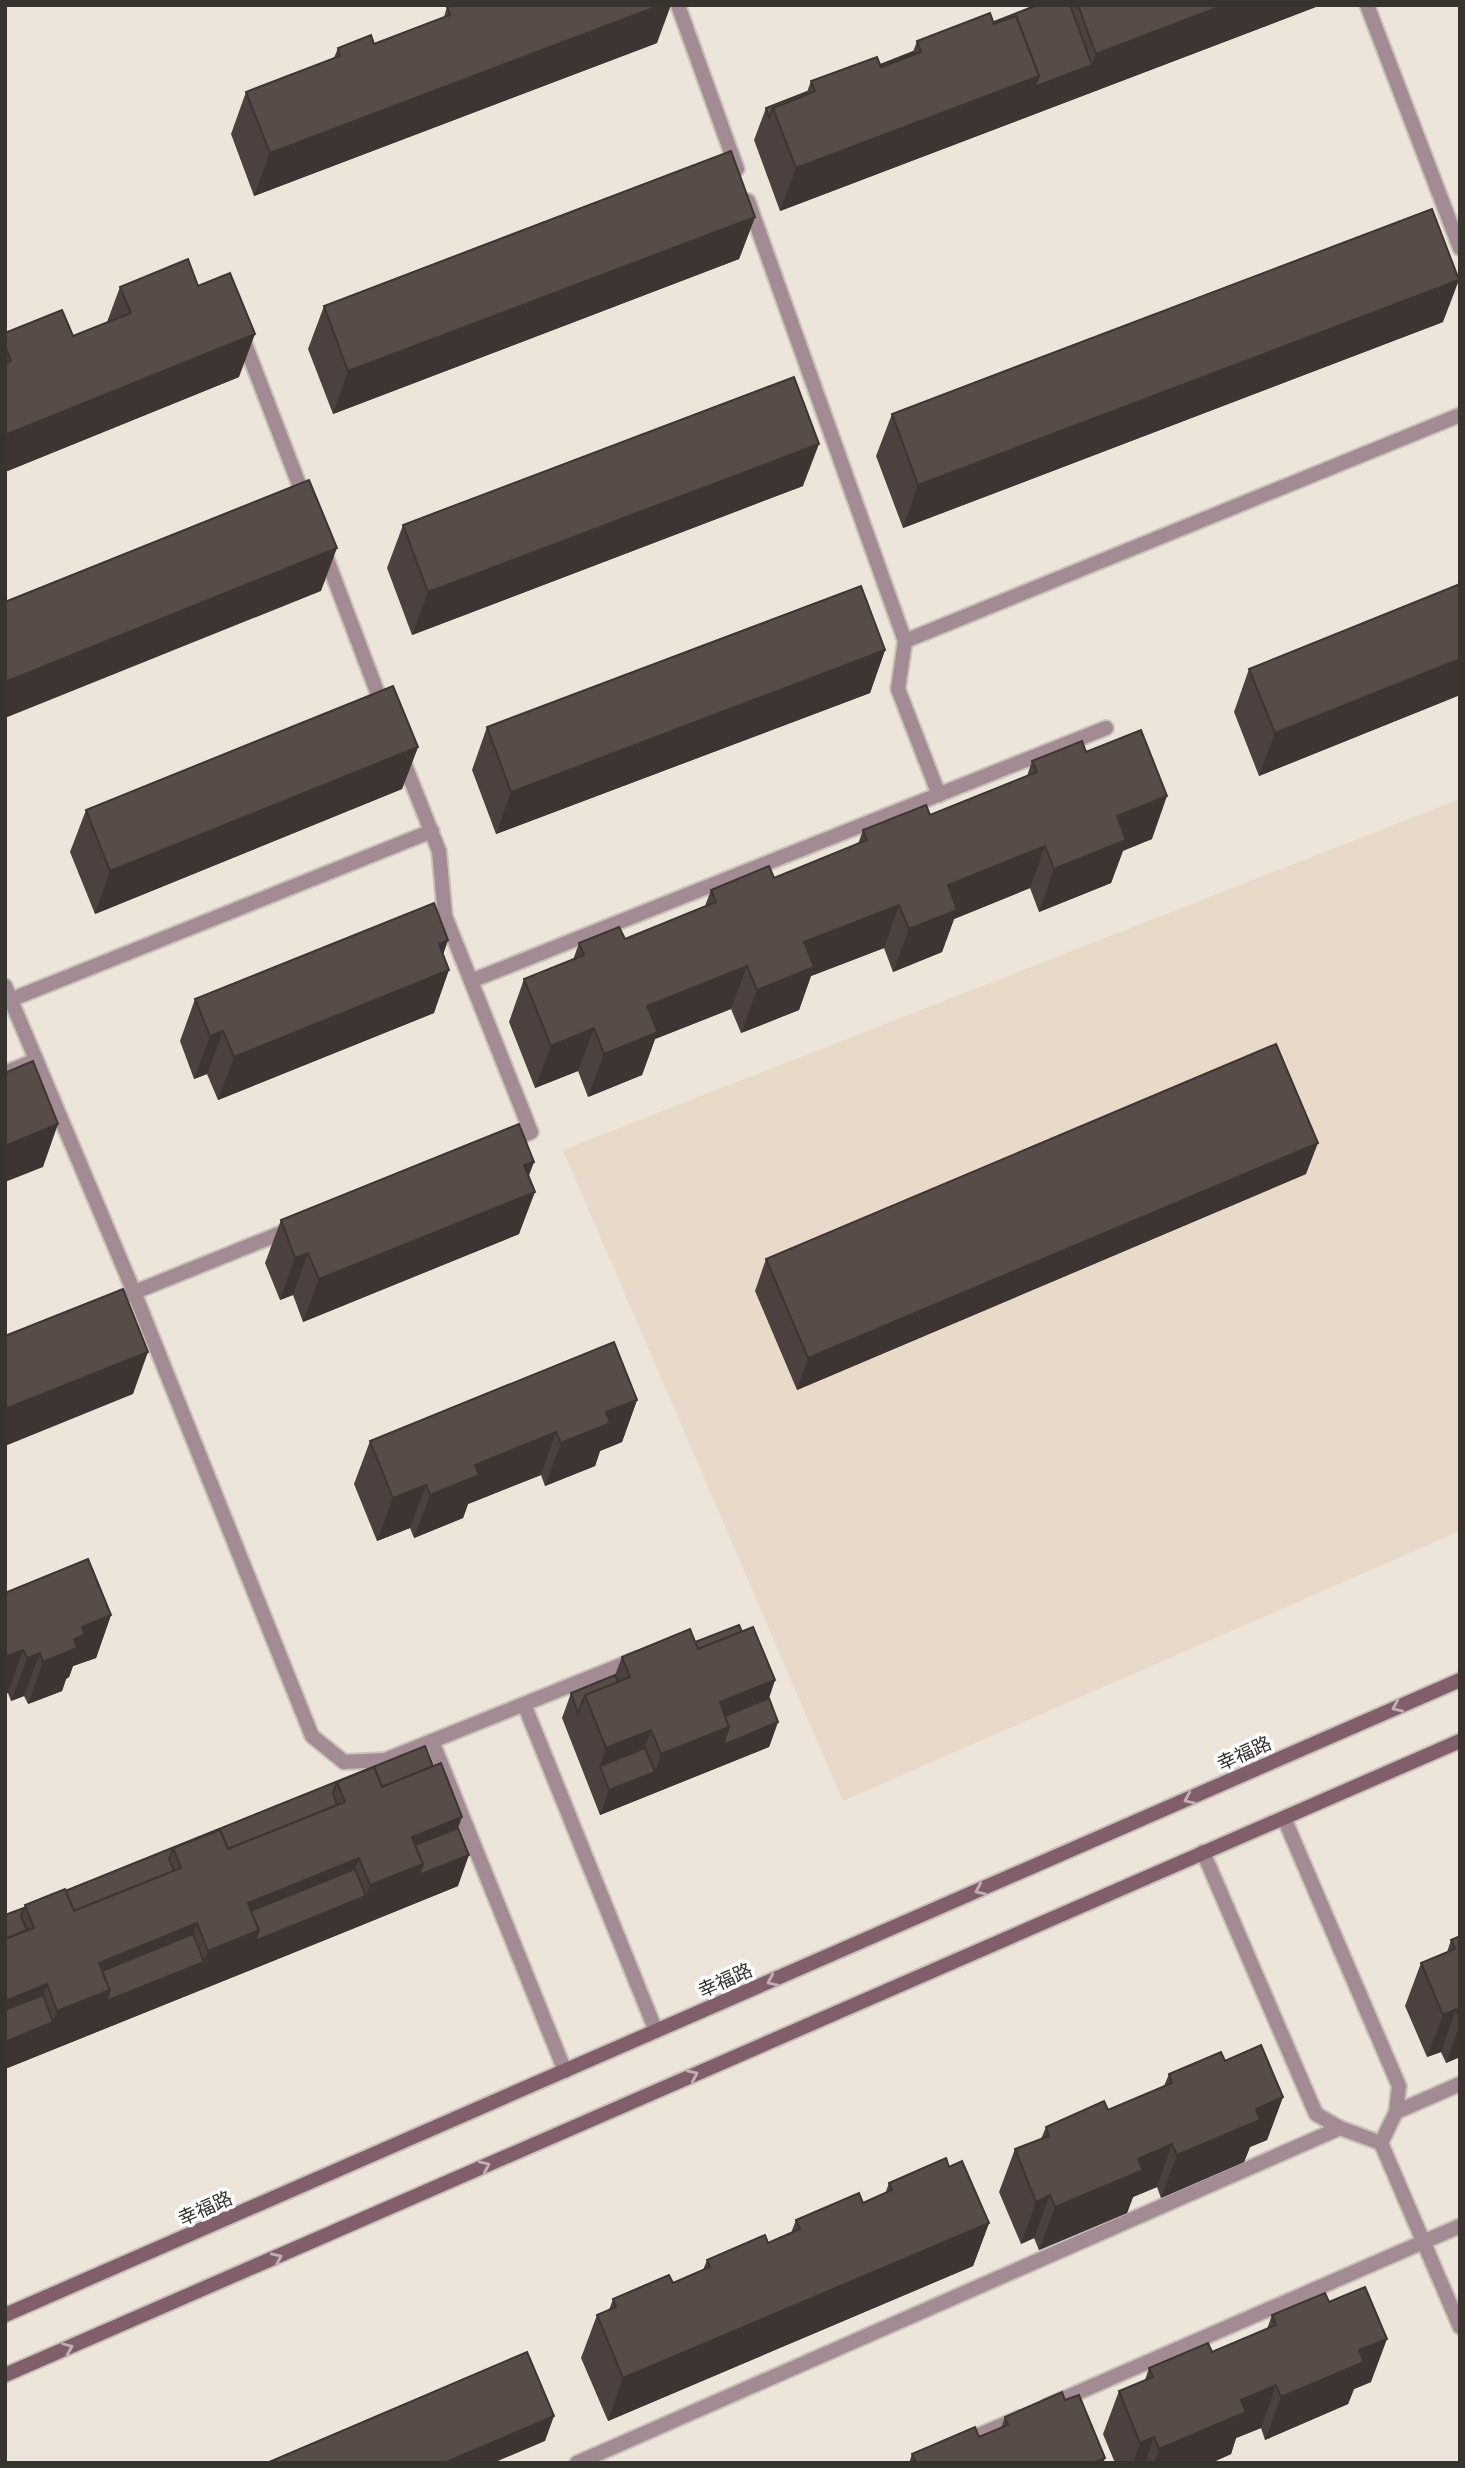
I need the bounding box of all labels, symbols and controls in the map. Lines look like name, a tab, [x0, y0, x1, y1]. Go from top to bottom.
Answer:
one-way arrow	[1392, 1699, 1404, 1713]
street label: 幸福路	[1213, 1730, 1275, 1776]
one-way arrow	[1184, 1790, 1196, 1804]
one-way arrow	[975, 1882, 987, 1896]
street label: 幸福路	[694, 1957, 756, 2003]
one-way arrow	[767, 1973, 779, 1987]
one-way arrow	[686, 2069, 699, 2083]
one-way arrow	[478, 2161, 490, 2175]
street label: 幸福路	[174, 2185, 236, 2231]
one-way arrow	[270, 2252, 282, 2266]
one-way arrow	[61, 2342, 73, 2356]

